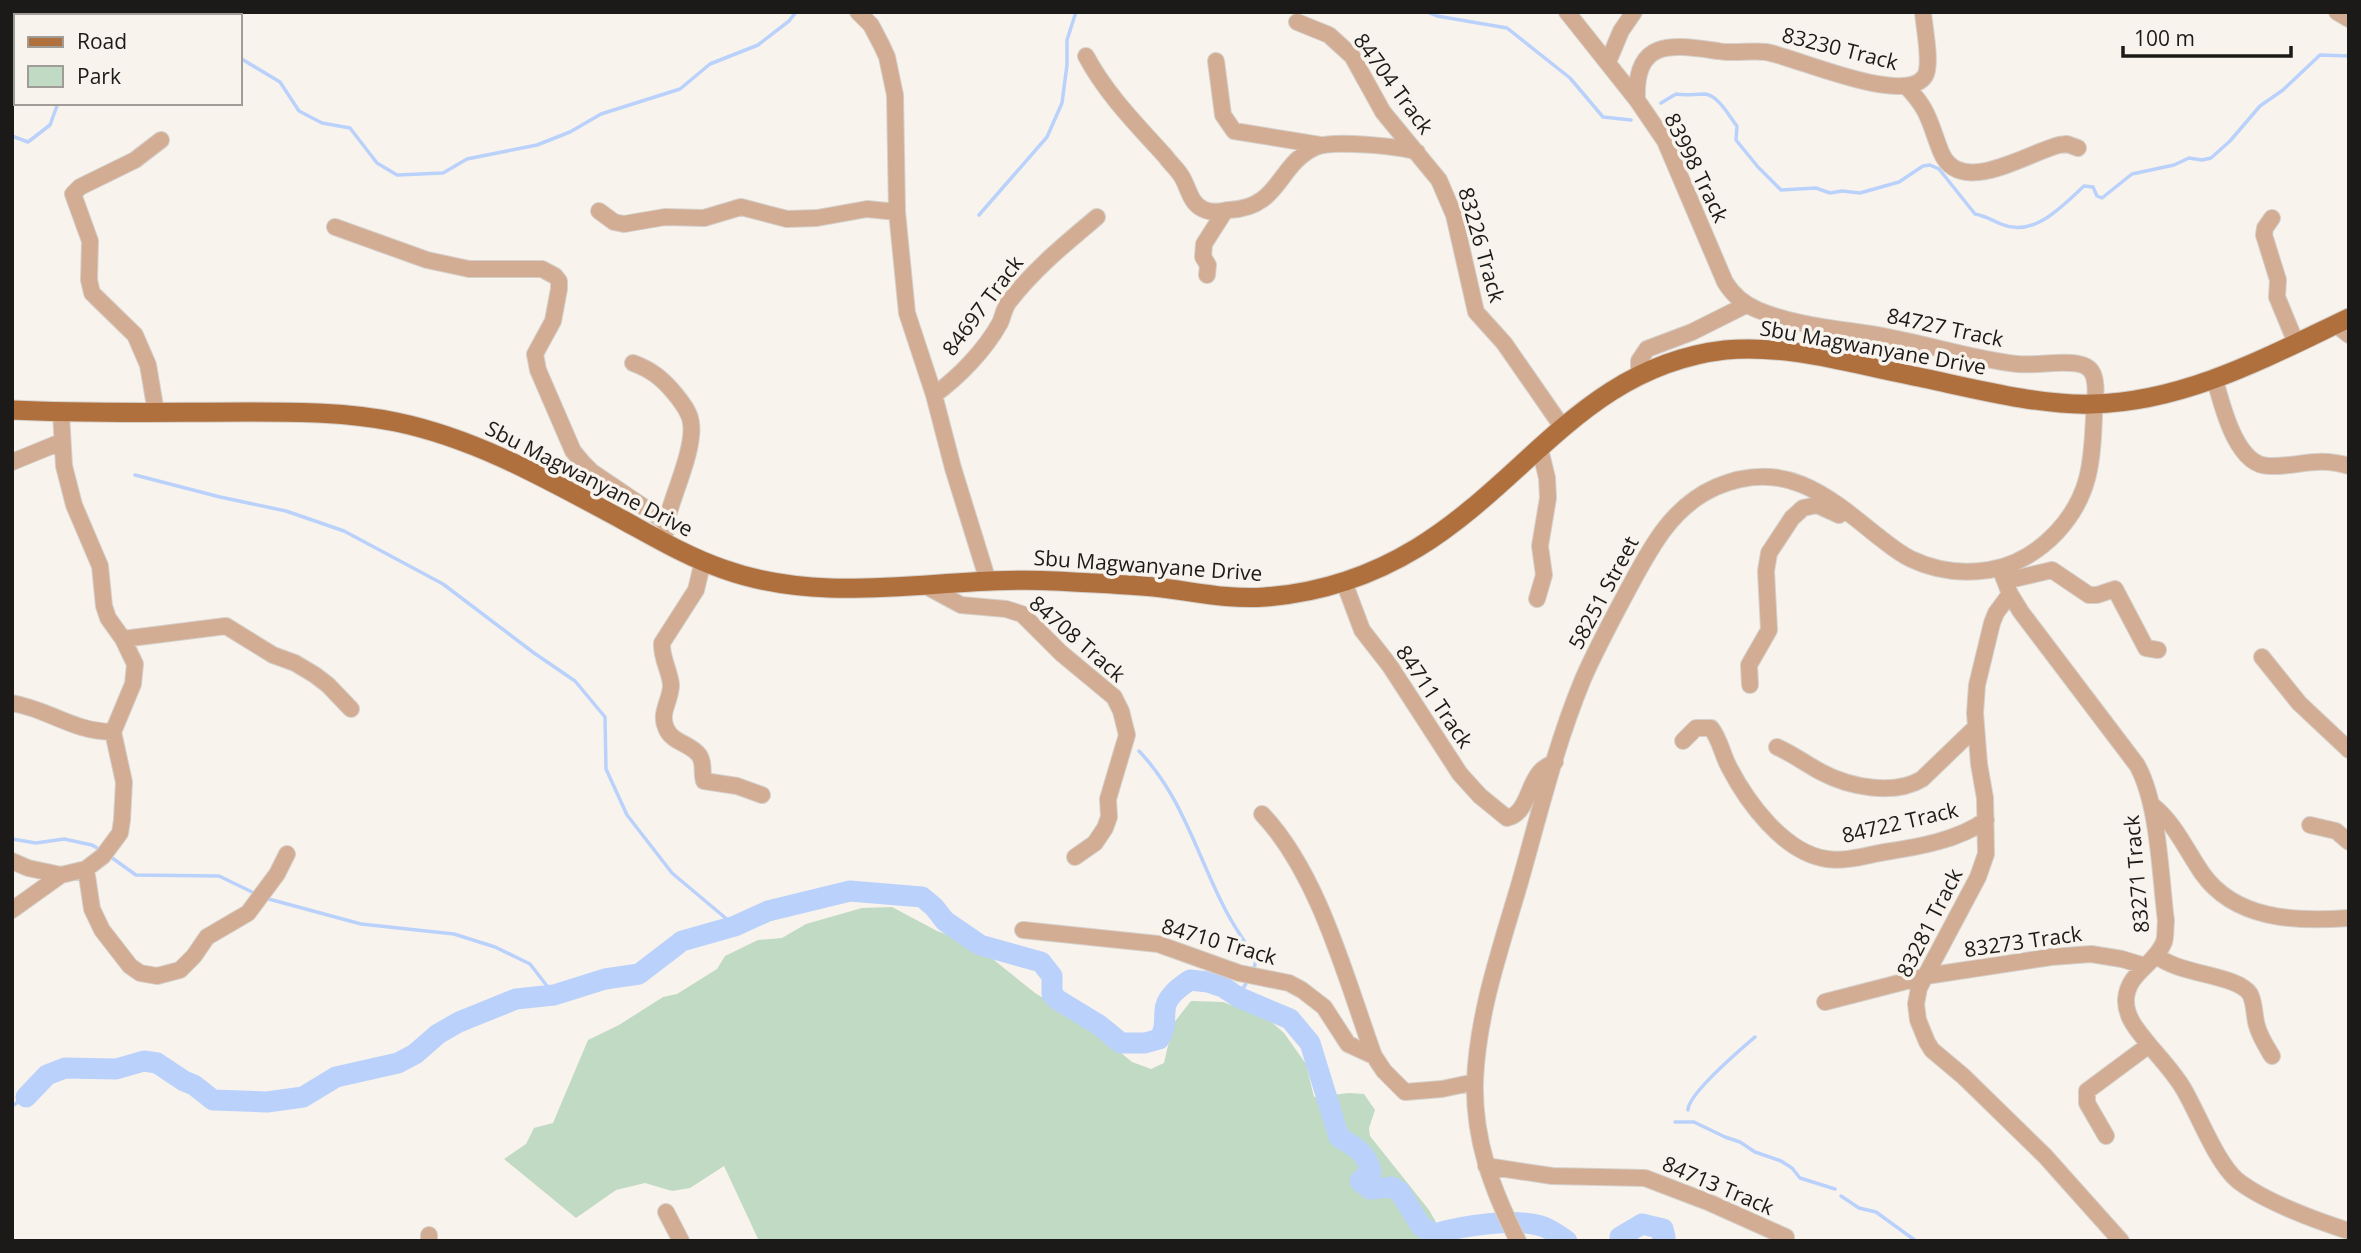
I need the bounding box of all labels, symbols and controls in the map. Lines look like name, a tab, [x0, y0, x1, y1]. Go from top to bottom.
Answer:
legend	[14, 14, 242, 105]
scale bar	[2123, 14, 2291, 58]
street label: 83230 Track	[1779, 20, 1901, 76]
text: 100 m	[2134, 24, 2195, 52]
text: Road	[77, 27, 127, 55]
street label: 84704 Track	[1348, 27, 1440, 140]
text: Park	[77, 62, 121, 90]
street label: 83998 Track	[1658, 108, 1735, 227]
street label: 83226 Track	[1452, 184, 1512, 305]
street label: 84697 Track	[935, 250, 1029, 361]
street label: 84727 Track	[1884, 301, 2006, 353]
street label: Sbu Magwanyane Drive	[1758, 313, 1988, 381]
street label: Sbu Magwanyane Drive	[481, 414, 698, 543]
street label: 58251 Street	[1562, 531, 1645, 654]
street label: Sbu Magwanyane Drive	[1033, 543, 1263, 587]
street label: 84708 Track	[1024, 589, 1132, 688]
street label: 84711 Track	[1390, 640, 1480, 753]
street label: 84722 Track	[1839, 795, 1961, 849]
street label: 83271 Track	[2117, 814, 2155, 934]
street label: 83281 Track	[1890, 863, 1968, 982]
street label: 84710 Track	[1159, 911, 1280, 971]
street label: 83273 Track	[1962, 919, 2083, 963]
street label: 84713 Track	[1658, 1149, 1778, 1221]

